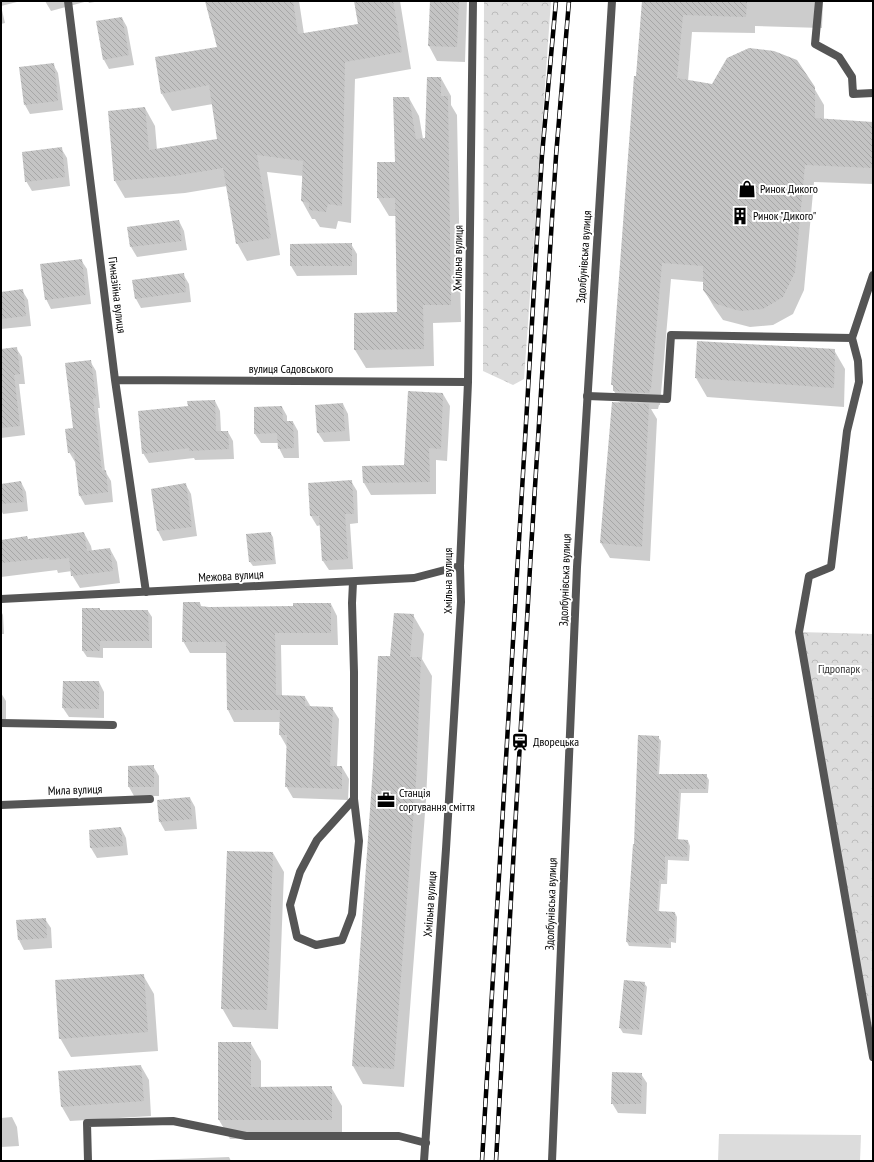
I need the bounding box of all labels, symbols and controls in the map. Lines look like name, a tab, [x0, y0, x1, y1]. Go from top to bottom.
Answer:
shop icon: Ринок Дикого	[737, 179, 757, 199]
place label: Ринок Дикого	[760, 181, 818, 196]
building icon: Ринок "Дикого"	[730, 206, 750, 226]
place label: Ринок "Дикого"	[753, 208, 816, 223]
street label: Здолбунівська вулиця	[573, 210, 594, 304]
street label: Хмільна вулиця	[449, 224, 466, 291]
street label: Гімназійна вулиця	[105, 256, 130, 334]
street label: вулиця Садовського	[249, 361, 333, 376]
street label: Здолбунівська вулиця	[555, 533, 574, 627]
street label: Хмільна вулиця	[440, 548, 455, 614]
street label: Межова вулиця	[198, 566, 264, 585]
park label: Гідропарк	[818, 661, 860, 676]
station icon: Дворецька	[510, 732, 530, 752]
place label: Дворецька	[533, 734, 579, 749]
street label: Мила вулиця	[48, 781, 103, 798]
place label: Станція сортування сміття	[399, 785, 475, 814]
office icon: Станція сортування сміття	[376, 790, 396, 810]
street label: Здолбунівська вулиця	[541, 857, 560, 951]
street label: Хмільна вулиця	[420, 870, 439, 937]

